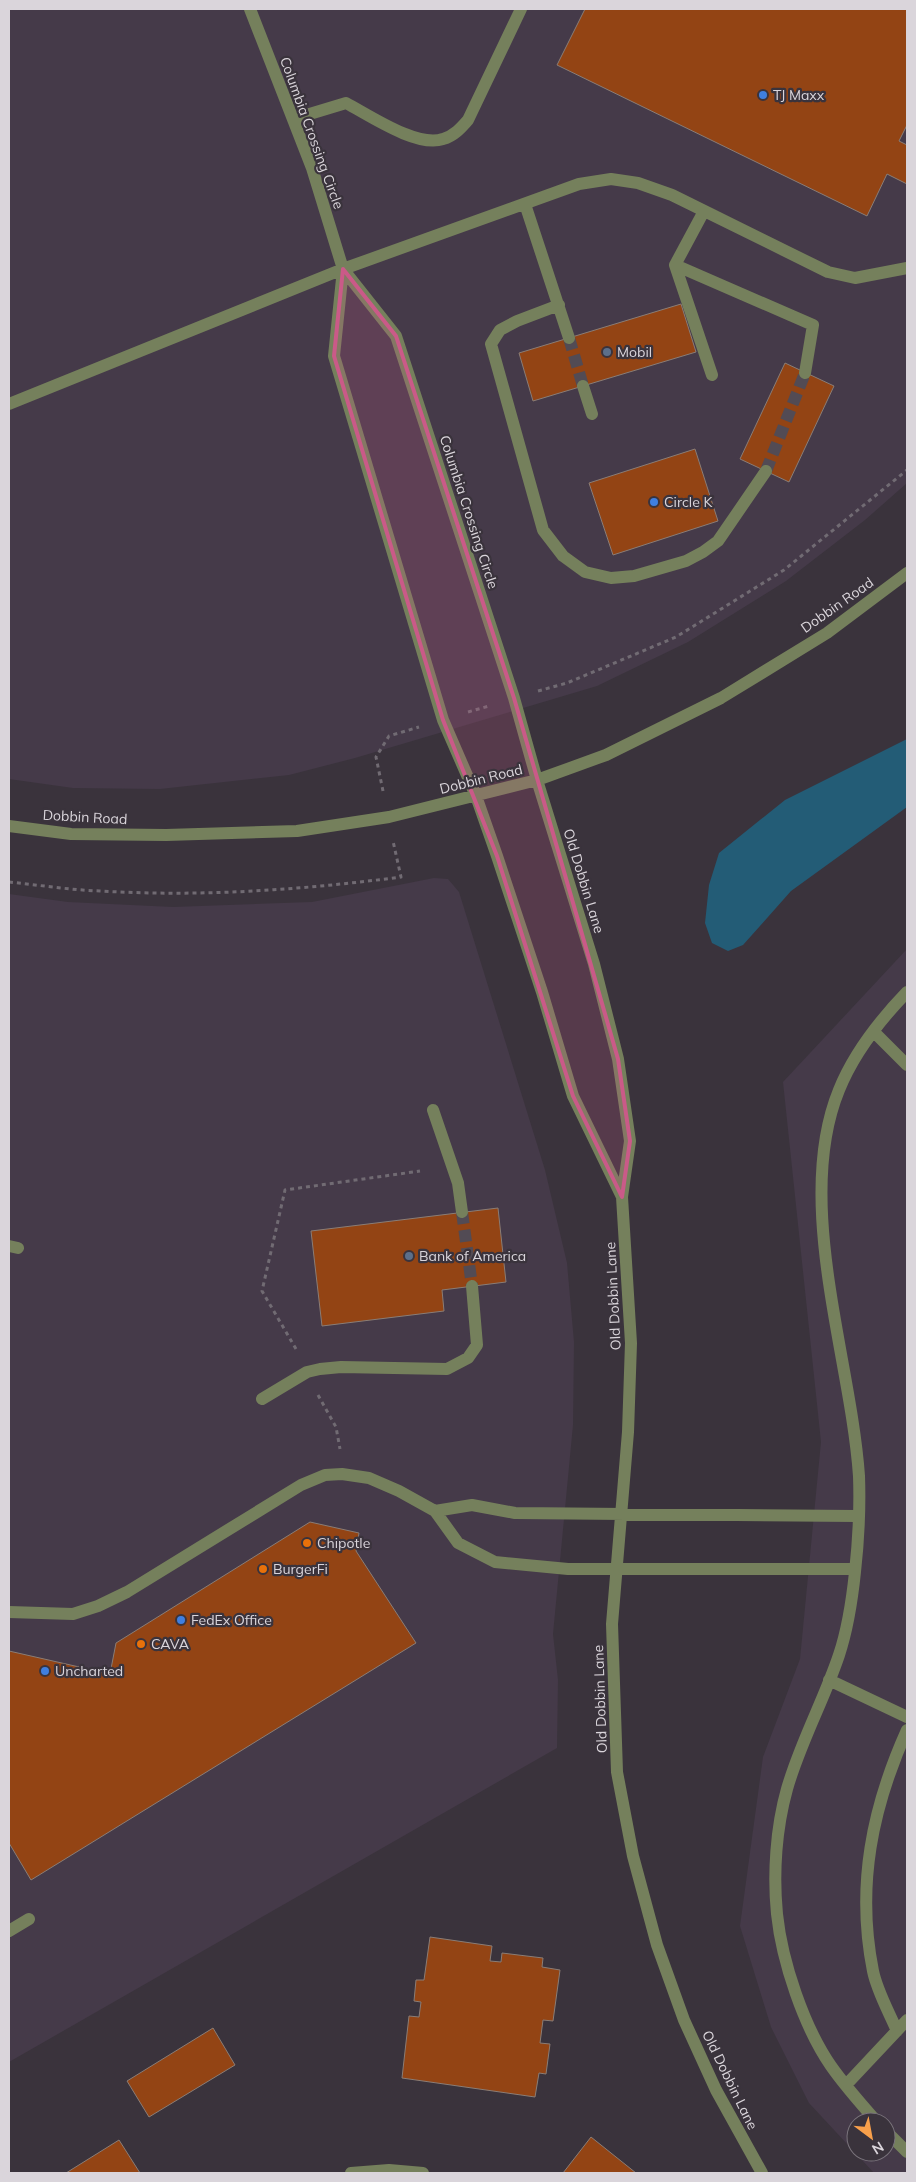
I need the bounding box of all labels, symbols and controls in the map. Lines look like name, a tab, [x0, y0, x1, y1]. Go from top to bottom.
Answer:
street label: Columbia Crossing Circle	[276, 55, 348, 211]
place label: TJ Maxx	[773, 86, 825, 104]
marker: TJ Maxx	[757, 89, 769, 101]
place label: Mobil	[617, 343, 652, 361]
marker: Mobil	[601, 346, 613, 358]
street label: Columbia Crossing Circle	[436, 433, 502, 591]
place label: Circle K	[664, 493, 713, 511]
marker: Circle K	[648, 496, 660, 508]
street label: Dobbin Road	[797, 573, 877, 637]
street label: Dobbin Road	[438, 760, 524, 798]
street label: Dobbin Road	[42, 806, 128, 828]
street label: Old Dobbin Lane	[560, 826, 608, 936]
street label: Old Dobbin Lane	[601, 1241, 625, 1351]
place label: Bank of America	[419, 1247, 526, 1265]
marker: Bank of America	[403, 1250, 415, 1262]
place label: Chipotle	[317, 1534, 370, 1552]
marker: Chipotle	[301, 1537, 313, 1549]
place label: BurgerFi	[273, 1560, 328, 1578]
marker: BurgerFi	[257, 1563, 269, 1575]
place label: FedEx Office	[191, 1611, 272, 1629]
marker: FedEx Office	[175, 1614, 187, 1626]
place label: CAVA	[151, 1635, 190, 1653]
marker: CAVA	[135, 1638, 147, 1650]
street label: Old Dobbin Lane	[589, 1644, 611, 1754]
place label: Uncharted	[55, 1662, 123, 1680]
marker: Uncharted	[39, 1665, 51, 1677]
street label: Old Dobbin Lane	[698, 2027, 762, 2133]
north arrow	[846, 2112, 896, 2162]
text: N	[869, 2138, 887, 2158]

